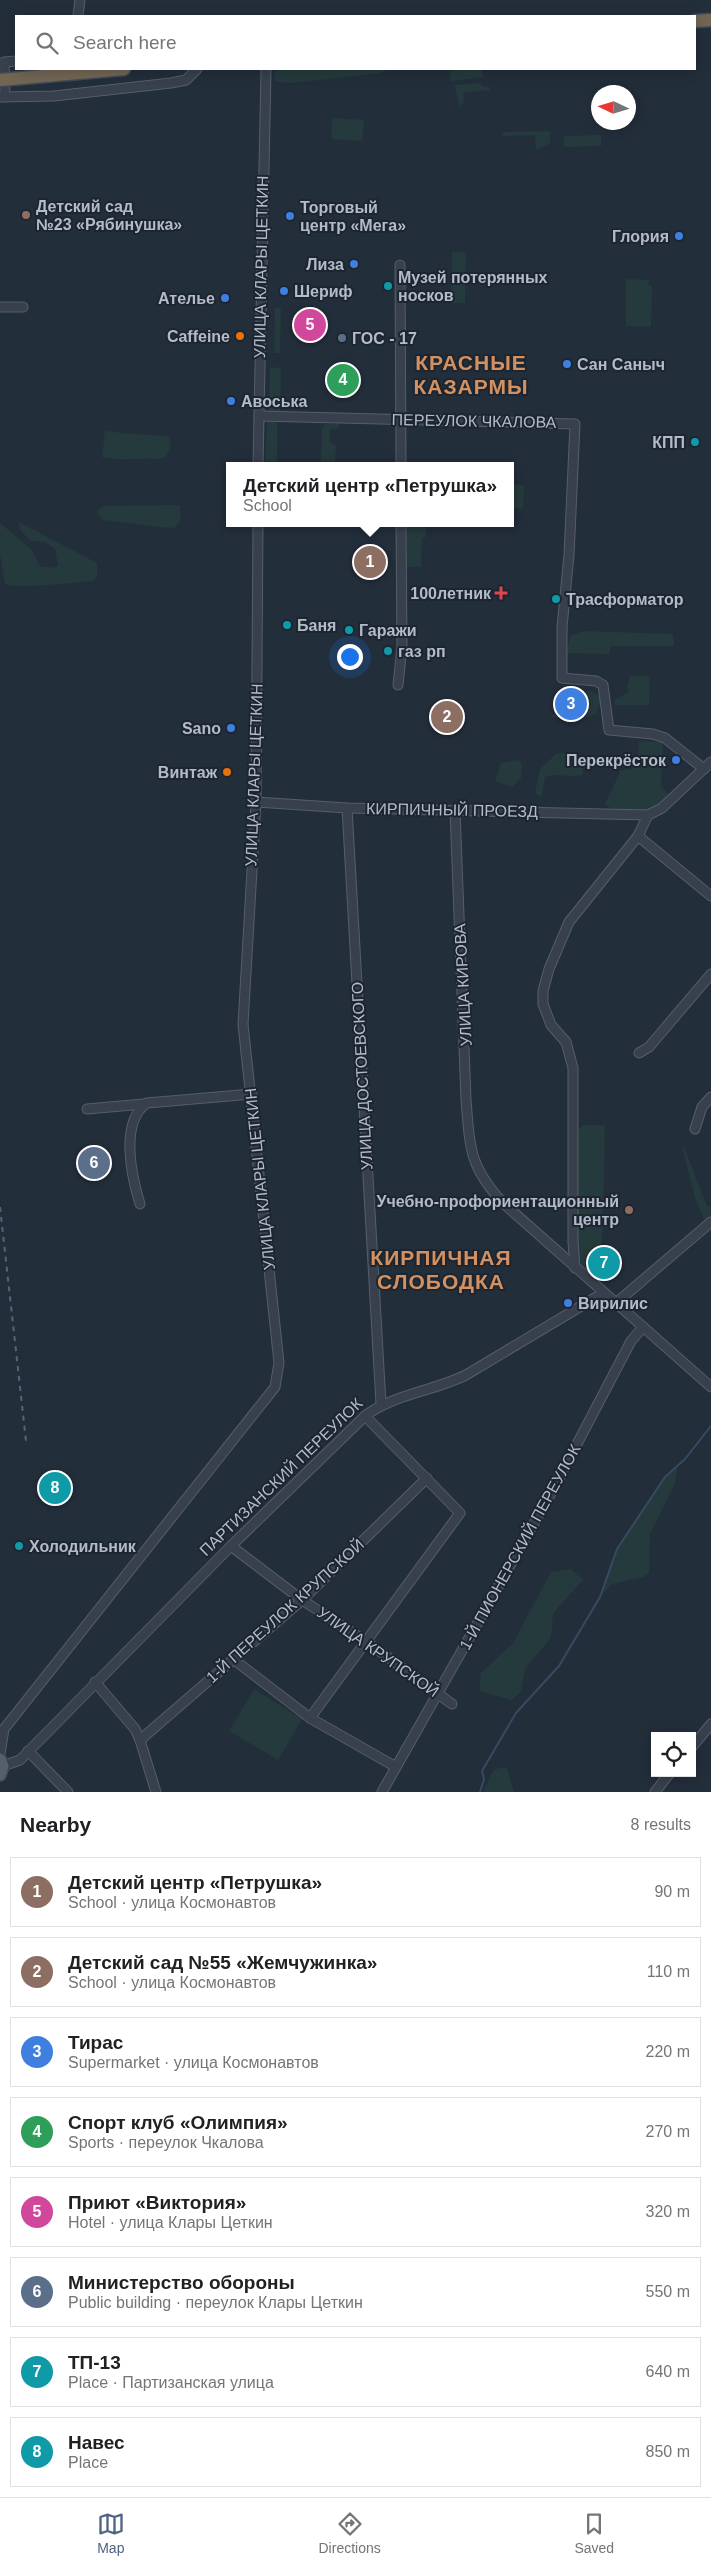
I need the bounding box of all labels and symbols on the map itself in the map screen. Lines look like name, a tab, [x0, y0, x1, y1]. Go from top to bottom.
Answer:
north arrow	[591, 85, 636, 130]
street label: УЛИЦА КЛАРЫ ЦЕТКИН	[251, 175, 271, 359]
place label: Детский сад №23 «Рябинушка»	[36, 198, 182, 233]
place label: Торговый центр «Мега»	[300, 199, 406, 234]
marker: Детский сад №23 «Рябинушка»	[20, 209, 32, 221]
marker: Торговый центр «Мега»	[284, 210, 296, 222]
place label: Глория	[612, 228, 669, 245]
marker: Глория	[673, 230, 685, 242]
place label: Лиза	[306, 256, 344, 273]
marker: Лиза	[348, 258, 360, 270]
place label: Музей потерянных носков	[398, 269, 548, 304]
marker: Музей потерянных носков	[382, 280, 394, 292]
place label: Шериф	[294, 283, 353, 300]
marker: Шериф	[278, 285, 290, 297]
place label: Ателье	[158, 290, 215, 307]
marker: Ателье	[219, 292, 231, 304]
pin: 5	[294, 306, 326, 344]
place label: Caffeine	[167, 328, 230, 345]
marker: Caffeine	[234, 330, 246, 342]
place label: ГОС - 17	[352, 330, 417, 347]
marker: ГОС - 17	[336, 332, 348, 344]
district label: КРАСНЫЕ КАЗАРМЫ	[413, 351, 529, 398]
place label: Сан Саныч	[577, 356, 665, 373]
marker: Сан Саныч	[561, 358, 573, 370]
pin: 4	[327, 361, 359, 399]
place label: Авоська	[241, 393, 307, 410]
marker: Авоська	[225, 395, 237, 407]
street label: ПЕРЕУЛОК ЧКАЛОВА	[392, 411, 557, 431]
place label: КПП	[652, 434, 685, 451]
marker: КПП	[689, 436, 701, 448]
pin: 1	[354, 543, 386, 581]
place label: 100летник	[410, 585, 492, 602]
marker: 100летник	[495, 587, 507, 599]
place label: Трасформатор	[566, 591, 684, 608]
marker: Трасформатор	[550, 593, 562, 605]
place label: Баня	[297, 617, 336, 634]
marker: Баня	[281, 619, 293, 631]
place label: Гаражи	[359, 622, 417, 639]
marker: Гаражи	[343, 624, 355, 636]
place label: газ рп	[398, 643, 446, 660]
your location	[337, 644, 363, 670]
marker: газ рп	[382, 645, 394, 657]
street label: УЛИЦА КЛАРЫ ЦЕТКИН	[242, 683, 266, 867]
pin: 3	[555, 685, 587, 723]
pin: 2	[431, 698, 463, 736]
place label: Sano	[182, 720, 221, 737]
marker: Sano	[225, 722, 237, 734]
place label: Перекрёсток	[566, 752, 667, 769]
marker: Перекрёсток	[670, 754, 682, 766]
place label: Винтаж	[158, 764, 218, 781]
marker: Винтаж	[221, 766, 233, 778]
street label: КИРПИЧНЫЙ ПРОЕЗД	[366, 799, 538, 820]
street label: УЛИЦА КИРОВА	[451, 923, 475, 1047]
street label: УЛИЦА ДОСТОЕВСКОГО	[349, 981, 375, 1171]
street label: УЛИЦА КЛАРЫ ЦЕТКИН	[242, 1087, 278, 1271]
pin: 6	[78, 1144, 110, 1182]
place label: Учебно-профориентационный центр	[376, 1193, 619, 1228]
marker: Учебно-профориентационный центр	[623, 1204, 635, 1216]
pin: 7	[588, 1244, 620, 1282]
district label: КИРПИЧНАЯ СЛОБОДКА	[370, 1246, 512, 1293]
place label: Вирилис	[578, 1295, 648, 1312]
marker: Вирилис	[562, 1297, 574, 1309]
street label: ПАРТИЗАНСКИЙ ПЕРЕУЛОК	[196, 1394, 366, 1559]
street label: 1-Й ПИОНЕРСКИЙ ПЕРЕУЛОК	[455, 1440, 584, 1653]
pin: 8	[39, 1469, 71, 1507]
street label: 1-Й ПЕРЕУЛОК КРУПСКОЙ	[202, 1535, 367, 1686]
place label: Холодильник	[29, 1538, 137, 1555]
marker: Холодильник	[13, 1540, 25, 1552]
street label: УЛИЦА КРУПСКОЙ	[314, 1603, 443, 1700]

